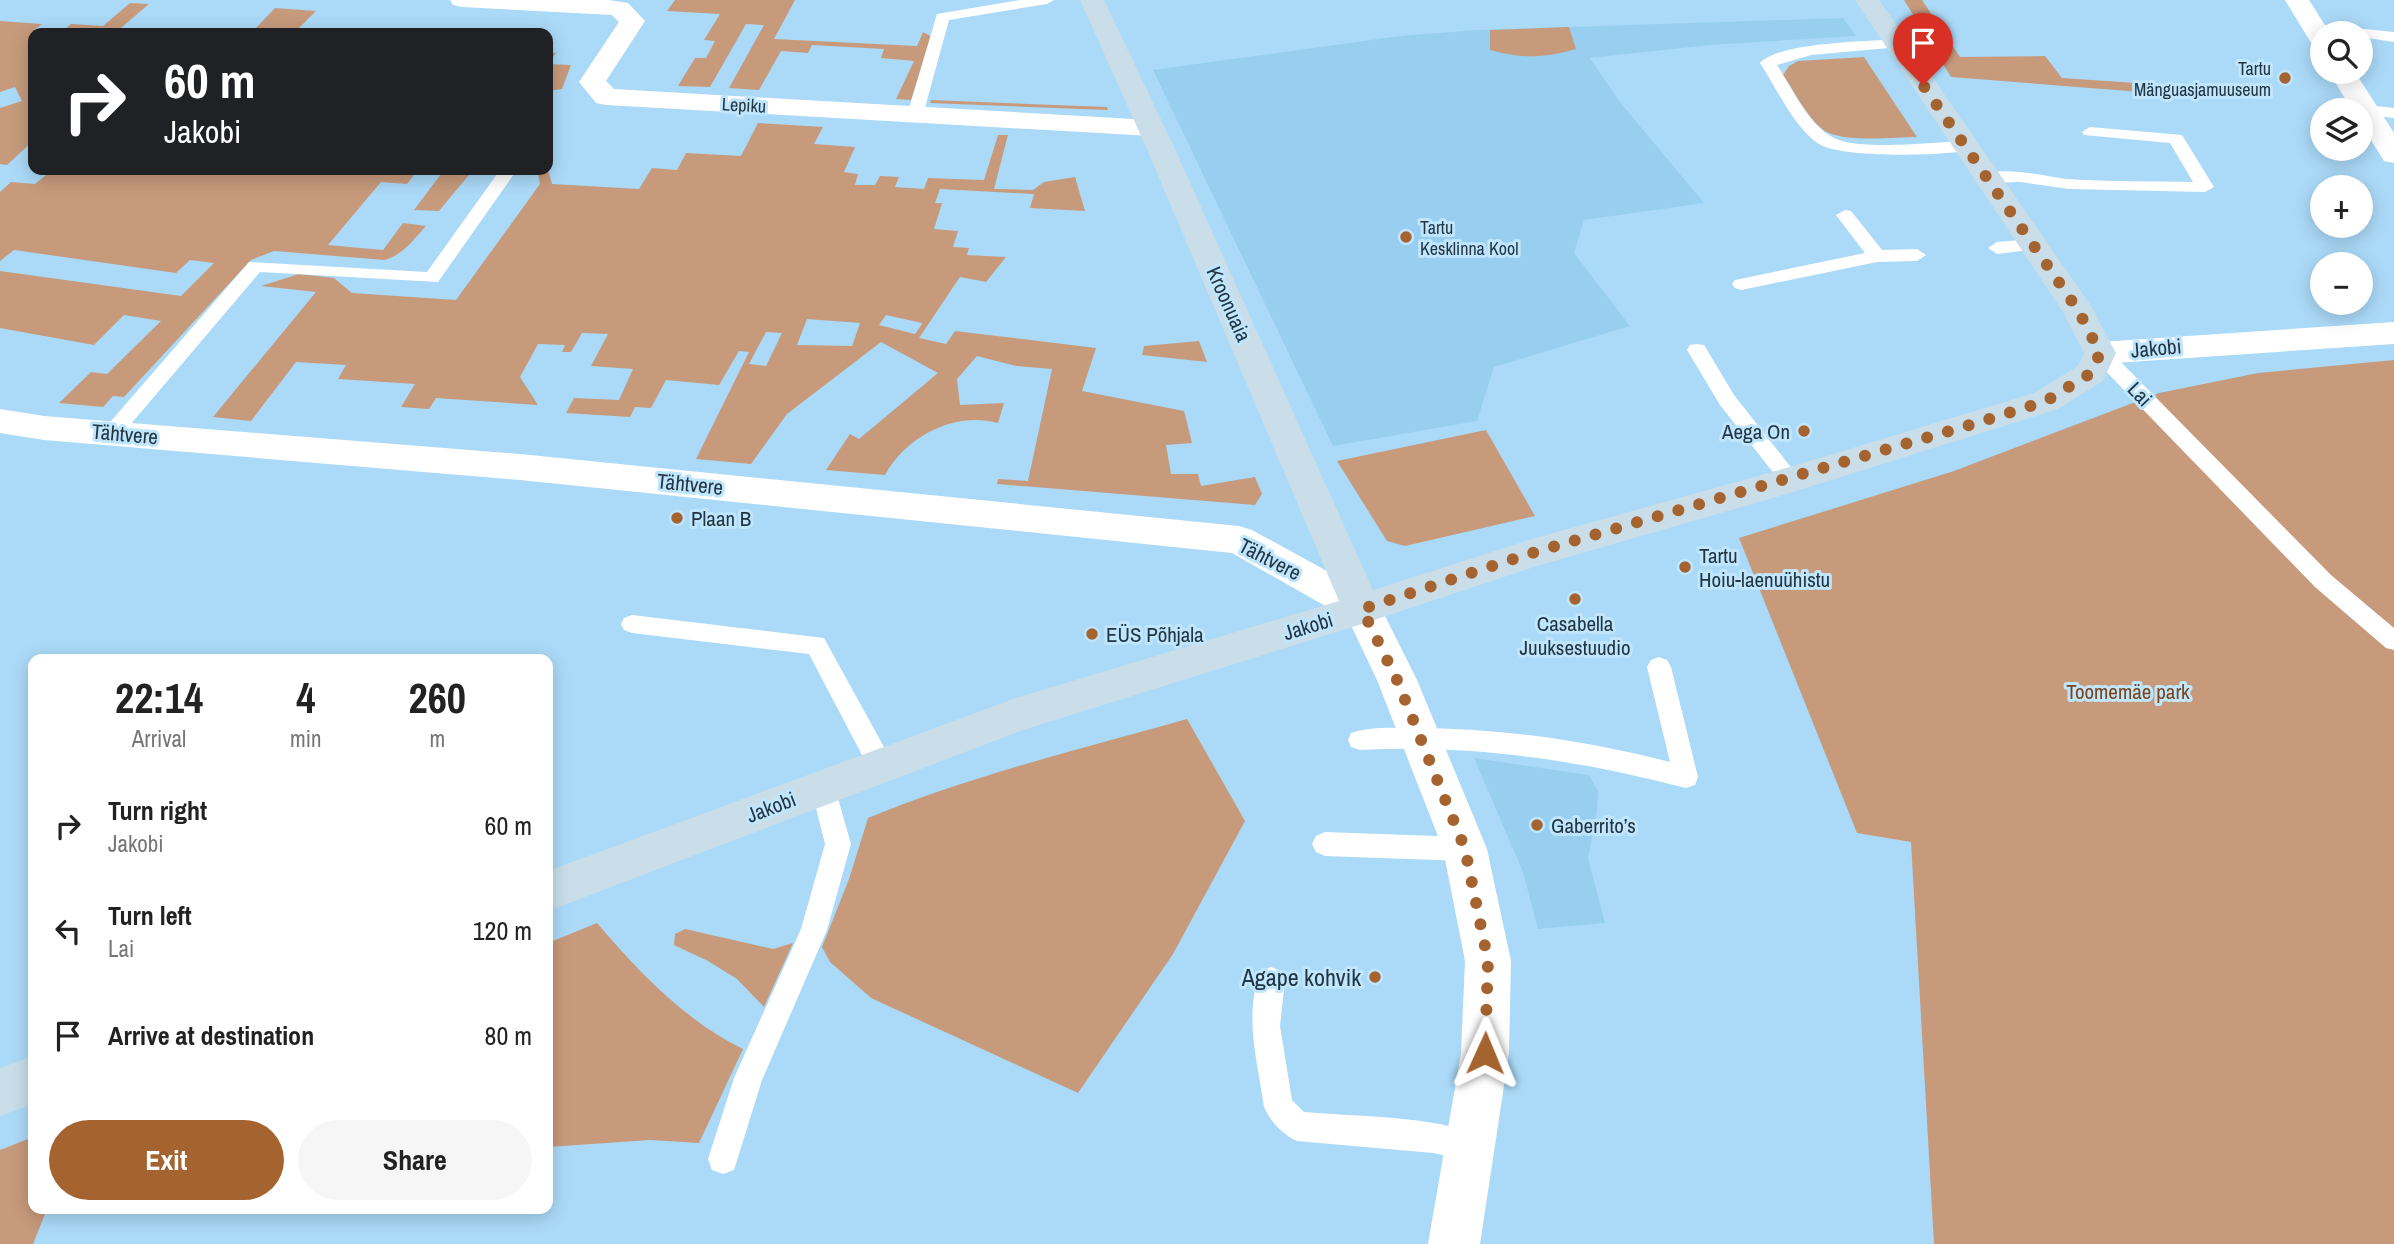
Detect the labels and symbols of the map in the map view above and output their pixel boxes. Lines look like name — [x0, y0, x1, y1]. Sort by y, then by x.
pin — [1893, 13, 1953, 85]
place label: Tartu Mänguasjamuuseum — [2134, 56, 2271, 102]
marker: Tartu Mänguasjamuuseum — [2277, 70, 2293, 86]
street label: Lepiku — [721, 91, 767, 119]
place label: Tartu Kesklinna Kool — [1420, 215, 1518, 261]
marker: Tartu Kesklinna Kool — [1398, 229, 1414, 245]
street label: Kroonuaia — [1200, 262, 1259, 347]
street label: Jakobi — [2129, 331, 2183, 365]
street label: Lai — [2121, 375, 2159, 413]
street label: Tähtvere — [91, 417, 159, 451]
place label: Aega On — [1721, 417, 1790, 446]
marker: Aega On — [1796, 423, 1812, 439]
street label: Tähtvere — [655, 466, 725, 502]
place label: Plaan B — [691, 504, 751, 533]
marker: Plaan B — [669, 510, 685, 526]
street label: Tähtvere — [1234, 531, 1306, 587]
place label: Tartu Hoiu-laenuühistu — [1699, 541, 1830, 594]
marker: Tartu Hoiu-laenuühistu — [1677, 559, 1693, 575]
marker: Casabella Juuksestuudio — [1567, 591, 1583, 607]
street label: Jakobi — [1279, 605, 1337, 647]
place label: Casabella Juuksestuudio — [1519, 609, 1631, 662]
place label: EÜS Põhjala — [1106, 620, 1204, 649]
marker: EÜS Põhjala — [1084, 626, 1100, 642]
park label: Toomemäe park — [2066, 677, 2190, 706]
street label: Jakobi — [742, 784, 800, 830]
place label: Gaberrito’s — [1551, 811, 1636, 840]
marker: Gaberrito’s — [1529, 817, 1545, 833]
place label: Agape kohvik — [1241, 961, 1361, 993]
marker: Agape kohvik — [1367, 969, 1383, 985]
position arrow — [1448, 1016, 1522, 1090]

